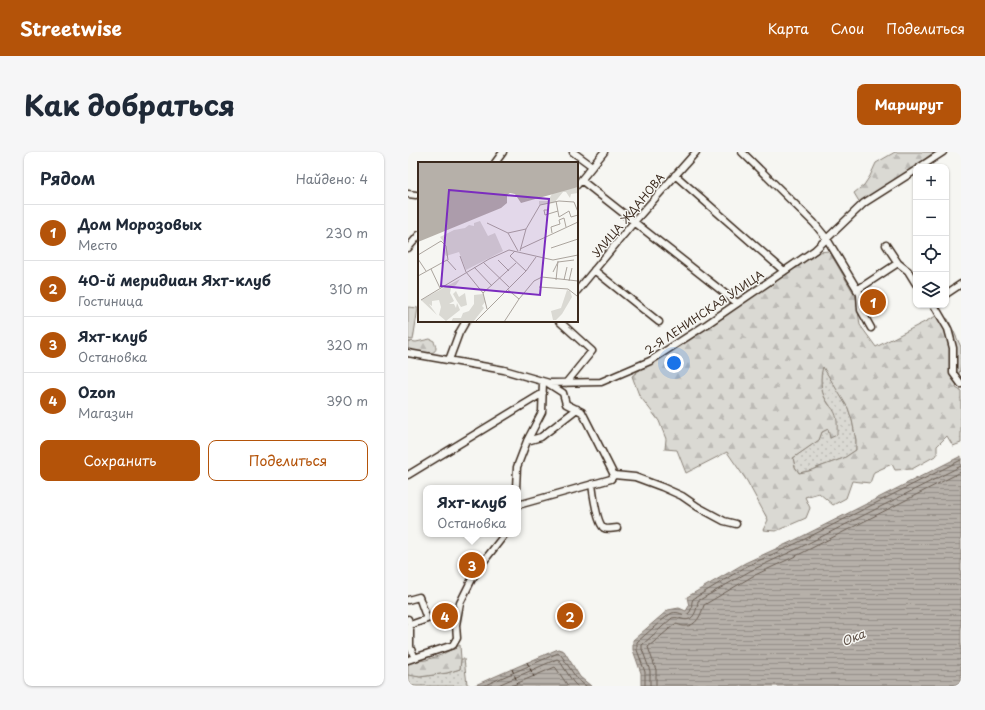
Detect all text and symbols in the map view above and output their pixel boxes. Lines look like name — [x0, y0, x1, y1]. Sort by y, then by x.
text: Streetwise — [20, 14, 122, 42]
text: Карта — [768, 18, 809, 39]
text: Слои — [831, 18, 864, 39]
text: Поделиться — [886, 18, 965, 39]
text: Как добраться — [24, 83, 235, 126]
button: Маршрут — [857, 84, 961, 125]
inset map — [418, 162, 578, 322]
map controls — [913, 164, 949, 308]
button: + — [913, 164, 949, 200]
text: Рядом — [40, 165, 95, 191]
text: Найдено: 4 — [296, 169, 368, 188]
street label: УЛИЦА ЖДАНОВА — [588, 169, 668, 261]
button: − — [913, 200, 949, 236]
text: Дом Морозовых — [78, 212, 202, 235]
text: 1 — [50, 223, 56, 242]
text: 230 m — [326, 223, 368, 242]
text: Место — [78, 235, 118, 254]
button: locate — [913, 236, 949, 272]
street label: 2-Я ЛЕНИНСКАЯ УЛИЦА — [641, 265, 767, 358]
text: 40-й меридиан Яхт-клуб — [78, 268, 271, 291]
button: layers — [913, 272, 949, 308]
text: 2 — [48, 279, 58, 298]
text: 310 m — [329, 279, 368, 298]
pin: 1 — [860, 287, 886, 317]
text: Гостиница — [78, 291, 143, 310]
text: Яхт-клуб — [78, 324, 147, 347]
text: 3 — [49, 335, 57, 354]
text: 320 m — [326, 335, 368, 354]
text: Остановка — [78, 347, 147, 366]
your location — [664, 353, 684, 373]
text: Ozon — [78, 380, 116, 403]
text: 4 — [49, 391, 57, 410]
text: 390 m — [326, 391, 368, 410]
text: Магазин — [78, 403, 134, 422]
button: Сохранить — [40, 440, 200, 481]
button: Поделиться — [208, 440, 368, 481]
popup — [423, 485, 521, 537]
text: Яхт-клуб — [437, 490, 507, 513]
text: Остановка — [437, 513, 506, 532]
pin: 3 — [459, 550, 485, 580]
pin: 4 — [432, 601, 458, 631]
pin: 2 — [557, 601, 583, 631]
water label: Ока — [839, 624, 868, 650]

